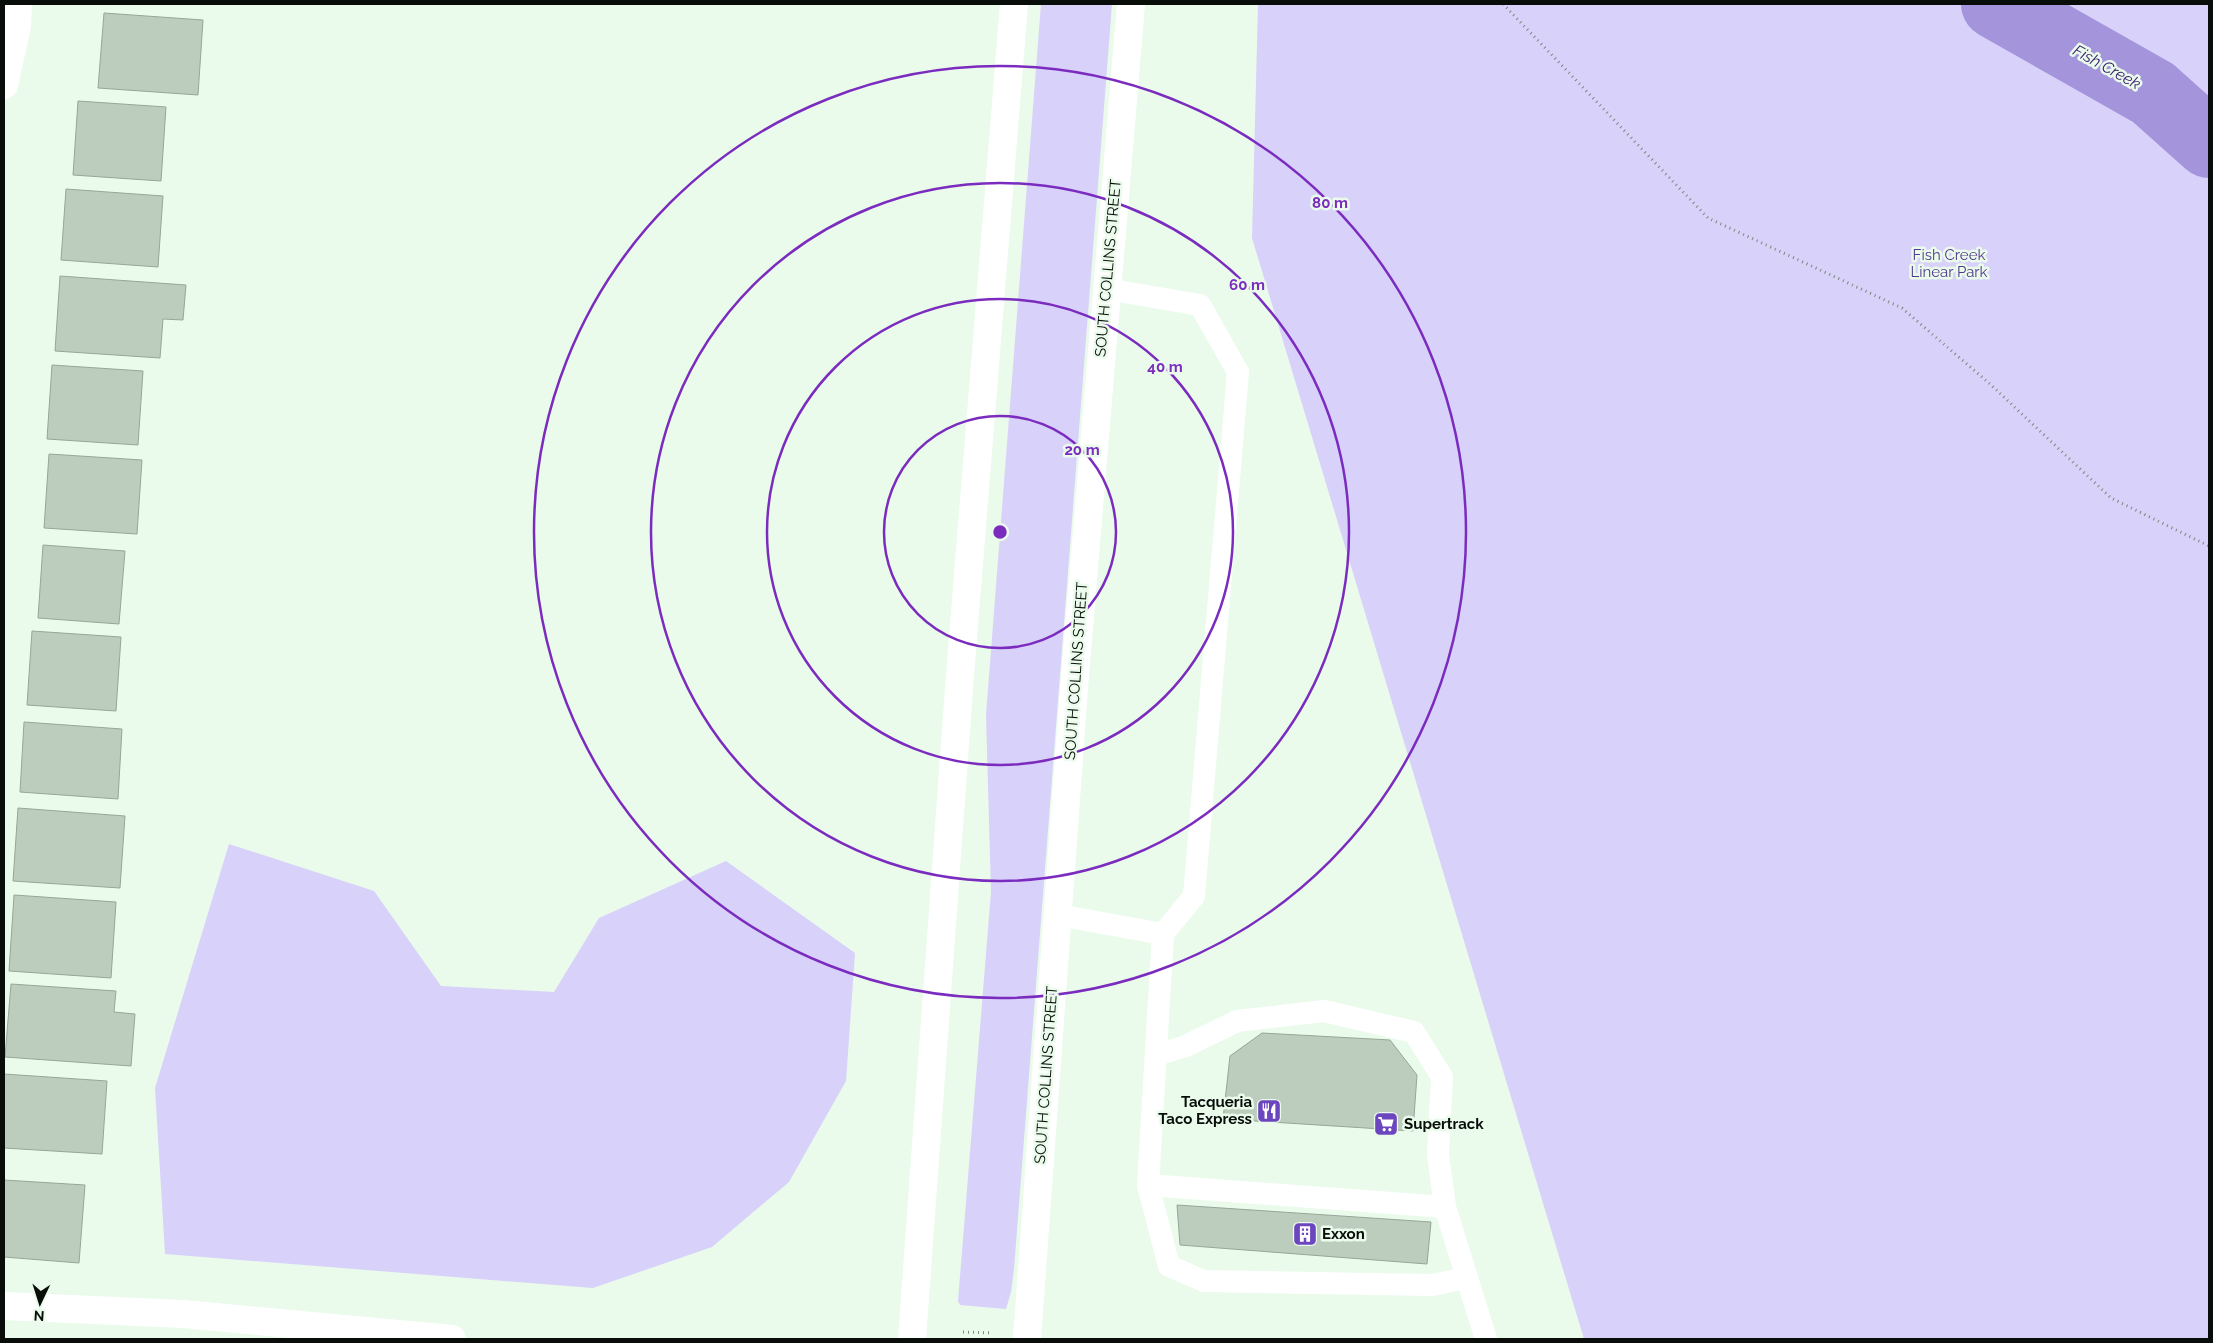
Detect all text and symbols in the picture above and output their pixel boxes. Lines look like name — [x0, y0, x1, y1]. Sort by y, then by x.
water label: Fish Creek — [2070, 41, 2144, 94]
street label: SOUTH COLLINS STREET — [1091, 178, 1125, 358]
text: 80 m — [1312, 194, 1348, 212]
park label: Fish Creek Linear Park — [1910, 246, 1988, 281]
text: 60 m — [1229, 276, 1265, 294]
text: 40 m — [1147, 358, 1183, 376]
text: 20 m — [1064, 441, 1100, 459]
centre of rings — [991, 523, 1009, 541]
street label: SOUTH COLLINS STREET — [1061, 581, 1091, 761]
street label: SOUTH COLLINS STREET — [1031, 985, 1061, 1165]
place label: Tacqueria Taco Express — [1158, 1093, 1252, 1128]
restaurant icon: Tacqueria Taco Express — [1256, 1098, 1282, 1124]
supermarket icon: Supertrack — [1373, 1111, 1399, 1137]
place label: Supertrack — [1404, 1115, 1484, 1133]
building icon: Exxon — [1292, 1221, 1318, 1247]
place label: Exxon — [1322, 1225, 1365, 1243]
north arrow — [15, 1278, 65, 1328]
text: N — [33, 1308, 45, 1324]

